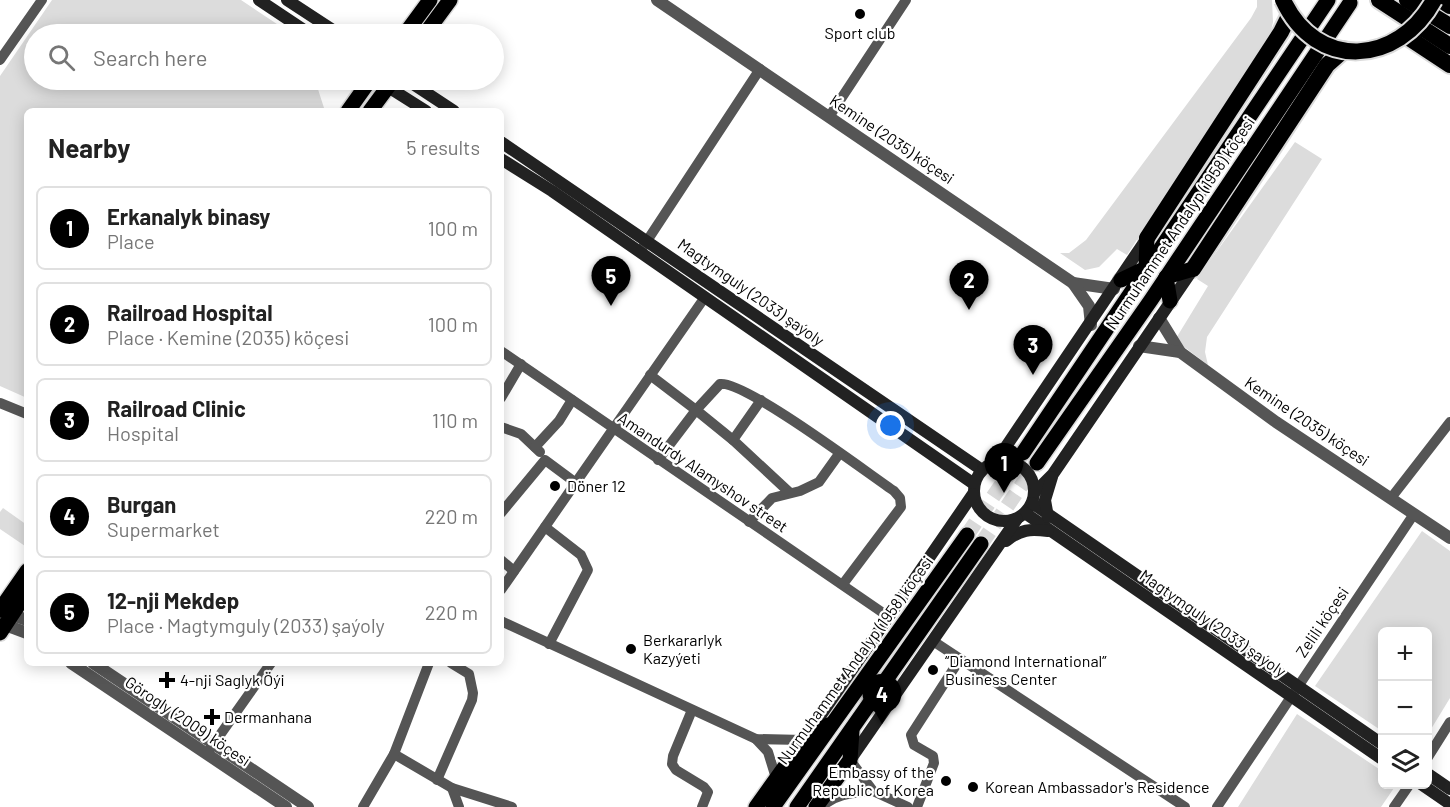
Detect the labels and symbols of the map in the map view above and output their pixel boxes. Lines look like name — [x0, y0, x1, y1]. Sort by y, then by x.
marker: Sport club — [853, 7, 867, 21]
place label: Sport club — [824, 23, 896, 42]
street label: Kemine (2035) köçesi — [826, 90, 958, 187]
street label: Nurmuhammet Andalyp (1958) köçesi — [1101, 113, 1258, 333]
street label: Magtymguly (2033) şaýoly — [674, 234, 829, 350]
pin: 5 — [592, 256, 630, 306]
pin: 2 — [950, 260, 988, 310]
pin: 3 — [1014, 326, 1052, 375]
street label: Kemine (2035) köçesi — [1241, 372, 1373, 469]
street label: Amandurdy Alamyshov street — [615, 408, 792, 536]
your location — [876, 411, 905, 440]
pin: 1 — [984, 444, 1024, 493]
place label: Döner 12 — [567, 476, 626, 495]
marker: Döner 12 — [548, 479, 562, 493]
street label: Nurmuhammet Andalyp (1958) köçesi — [773, 552, 937, 767]
street label: Magtymguly (2033) şaýoly — [1136, 565, 1291, 681]
street label: Zelili köçesi — [1291, 583, 1352, 661]
place label: Berkararlyk Kazyýeti — [643, 630, 722, 667]
marker: Berkararlyk Kazyýeti — [624, 642, 638, 656]
place label: “Diamond International” Business Center — [945, 651, 1107, 688]
marker: “Diamond International” Business Center — [926, 663, 940, 677]
place label: 4-nji Saglyk Öýi — [180, 670, 285, 689]
marker: 4-nji Saglyk Öýi — [158, 671, 176, 689]
street label: Görogly (2009) köçesi — [122, 672, 254, 770]
pin: 4 — [862, 674, 902, 724]
place label: Dermanhana — [224, 707, 312, 726]
marker: Dermanhana — [205, 710, 219, 724]
place label: Embassy of the Republic of Korea — [812, 762, 934, 799]
marker: Embassy of the Republic of Korea — [939, 774, 953, 788]
place label: Korean Ambassador's Residence — [985, 777, 1209, 796]
marker: Korean Ambassador's Residence — [966, 780, 980, 794]

